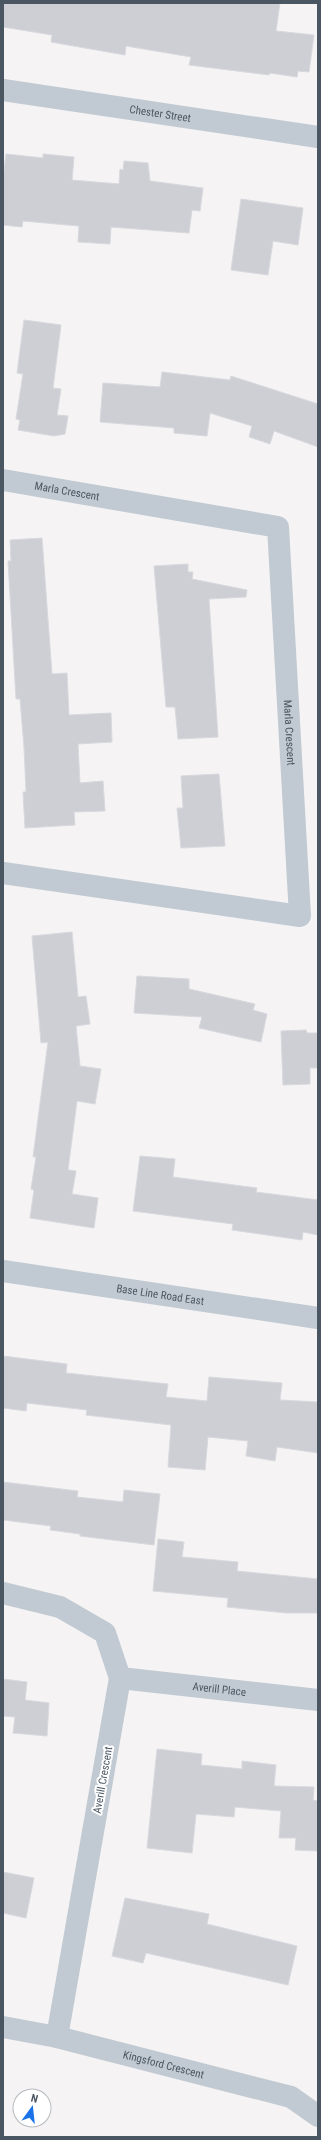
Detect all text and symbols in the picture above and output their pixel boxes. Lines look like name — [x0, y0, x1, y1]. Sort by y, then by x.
street label: Chester Street — [129, 102, 192, 124]
street label: Marla Crescent — [34, 479, 101, 503]
street label: Marla Crescent — [281, 699, 298, 766]
street label: Base Line Road East — [116, 1282, 205, 1307]
street label: Averill Place — [192, 1680, 247, 1698]
street label: Averill Crescent — [91, 1745, 115, 1815]
street label: Kingsford Crescent — [122, 2048, 206, 2081]
north arrow — [12, 2088, 52, 2128]
text: N — [30, 2092, 40, 2106]

